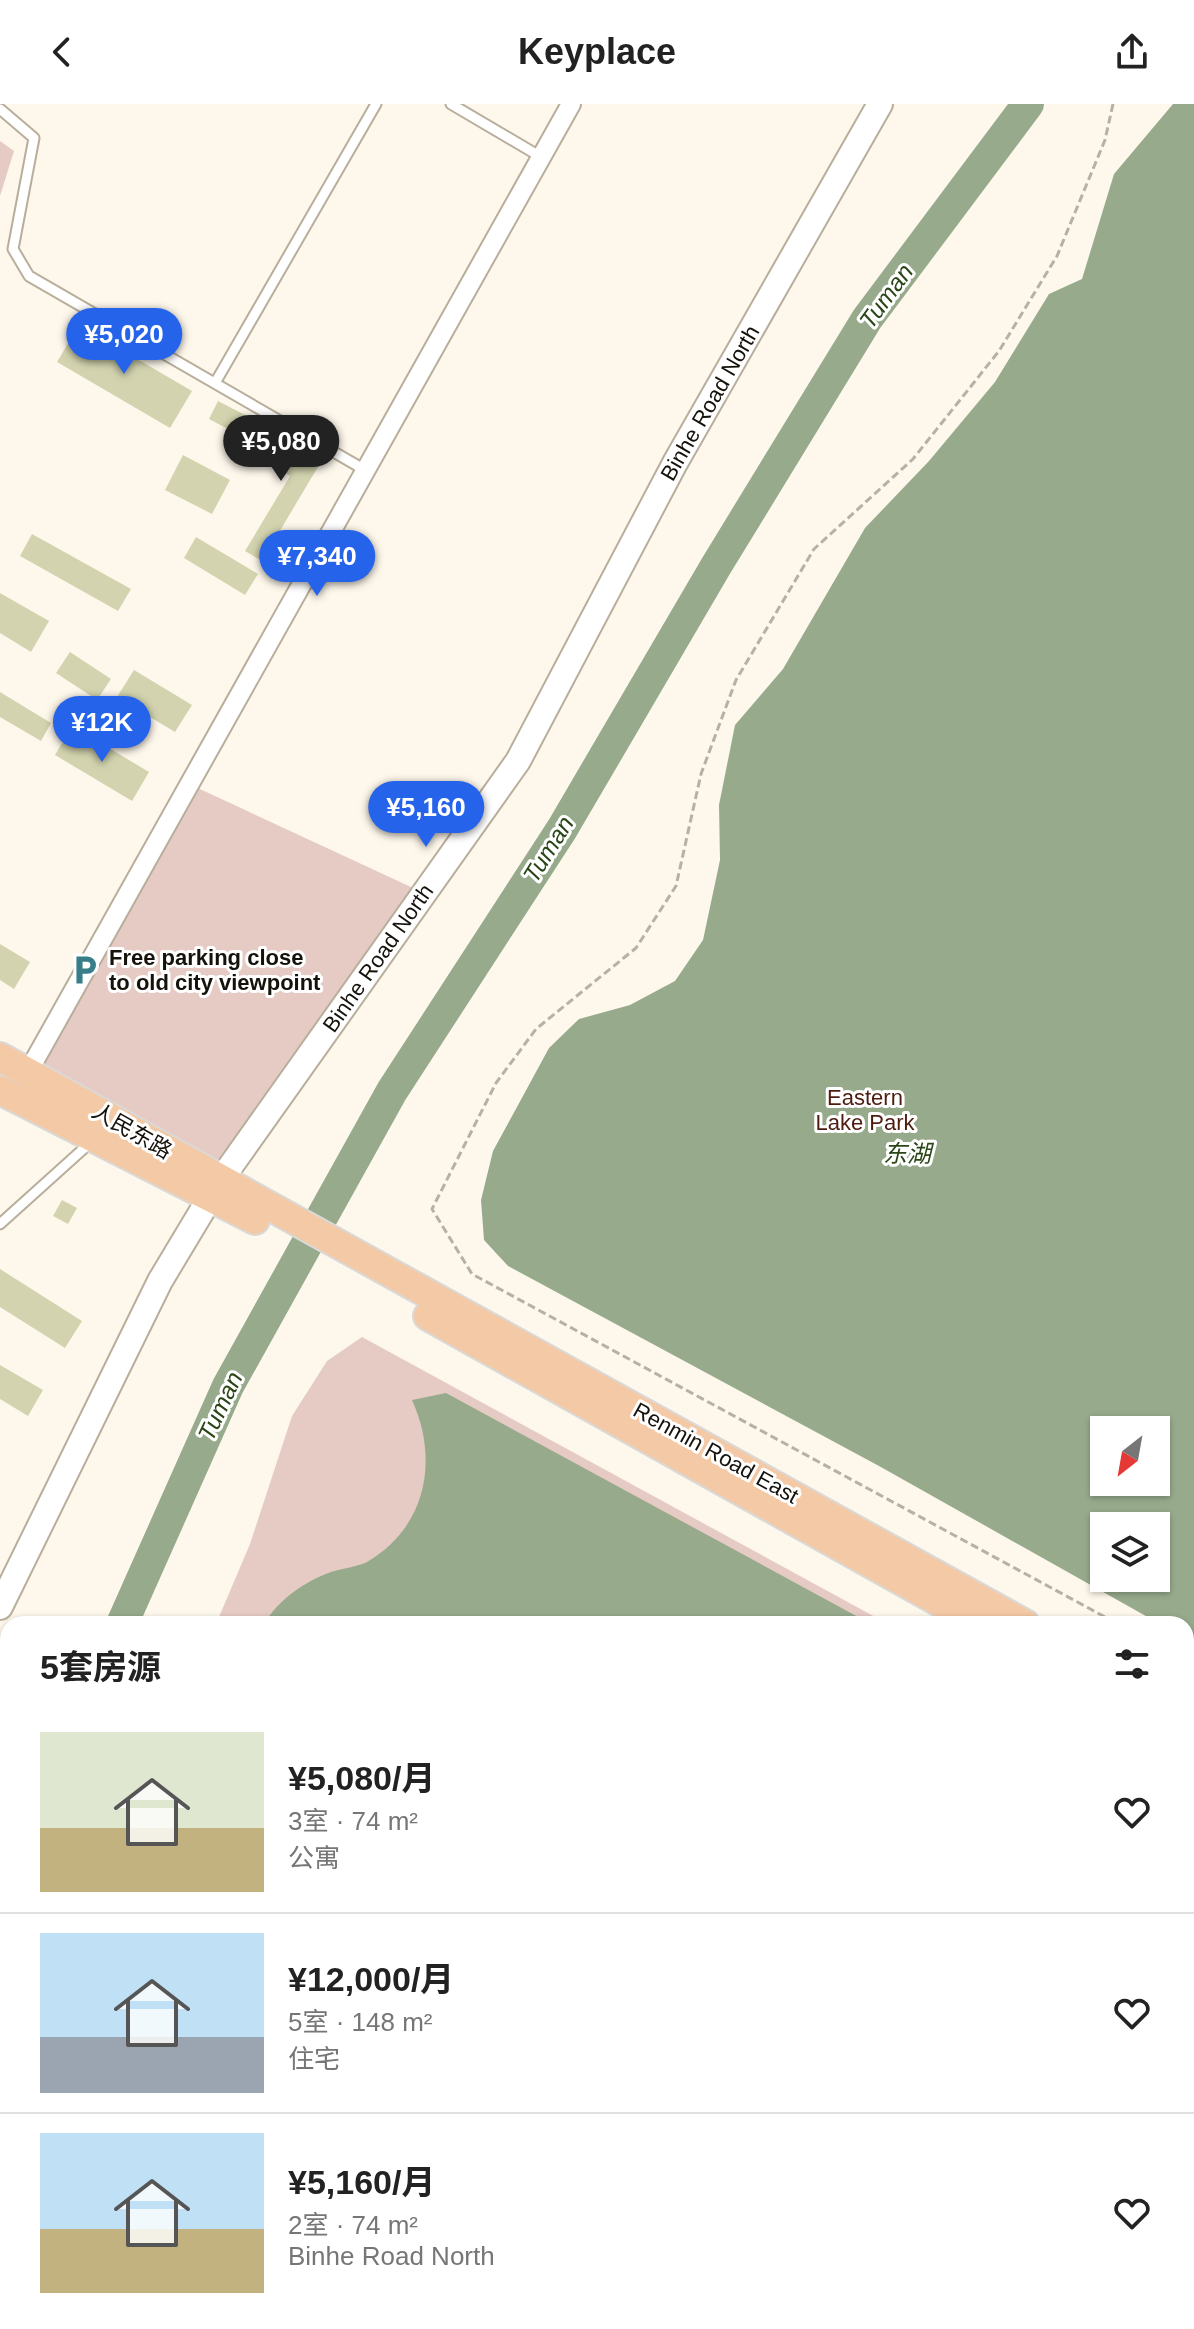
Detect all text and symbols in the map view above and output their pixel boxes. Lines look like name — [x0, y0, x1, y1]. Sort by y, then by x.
icon: back — [40, 30, 84, 74]
icon: share — [1110, 30, 1154, 74]
text: Keyplace — [518, 31, 676, 72]
water label: Tuman — [854, 259, 918, 333]
pin: ¥5,020 — [59, 308, 189, 376]
text: ¥5,020 — [84, 319, 164, 349]
street label: Binhe Road North — [655, 321, 765, 485]
pin: ¥5,080 — [216, 415, 346, 483]
text: ¥5,080 — [241, 426, 321, 456]
pin: ¥7,340 — [252, 530, 382, 598]
text: ¥7,340 — [277, 541, 357, 571]
pin: ¥12K — [55, 696, 149, 764]
text: ¥12K — [71, 707, 133, 737]
pin: ¥5,160 — [361, 781, 491, 849]
text: ¥5,160 — [386, 792, 466, 822]
water label: Tuman — [517, 811, 579, 887]
street label: Binhe Road North — [318, 879, 438, 1037]
place label: Free parking close to old city viewpoint — [109, 945, 321, 995]
parking icon: Free parking close to old city viewpoint — [68, 953, 102, 987]
park label: Eastern Lake Park — [815, 1085, 916, 1135]
street label: 人民东路 — [88, 1098, 176, 1164]
water label: 东湖 — [883, 1140, 935, 1167]
water label: Tuman — [192, 1367, 248, 1445]
street label: Renmin Road East — [629, 1397, 803, 1509]
north arrow — [1090, 1416, 1170, 1496]
map controls — [1090, 1416, 1170, 1592]
button: layers — [1090, 1512, 1170, 1592]
icon: filters — [1110, 1642, 1154, 1686]
text: 5套房源 — [40, 1648, 161, 1686]
text: ¥5,080/月 — [288, 1759, 435, 1797]
icon: home — [104, 1764, 200, 1860]
icon: heart — [1110, 1790, 1154, 1834]
text: 3室 · 74 m² — [288, 1806, 418, 1836]
text: 公寓 — [288, 1843, 340, 1873]
text: ¥12,000/月 — [288, 1960, 454, 1998]
icon: home — [104, 1965, 200, 2061]
icon: heart — [1110, 1991, 1154, 2035]
text: 5室 · 148 m² — [288, 2007, 433, 2037]
text: 住宅 — [288, 2044, 340, 2074]
text: ¥5,160/月 — [288, 2163, 435, 2201]
icon: home — [104, 2165, 200, 2261]
icon: heart — [1110, 2191, 1154, 2235]
text: 2室 · 74 m² — [288, 2210, 418, 2240]
text: Binhe Road North — [288, 2241, 495, 2271]

